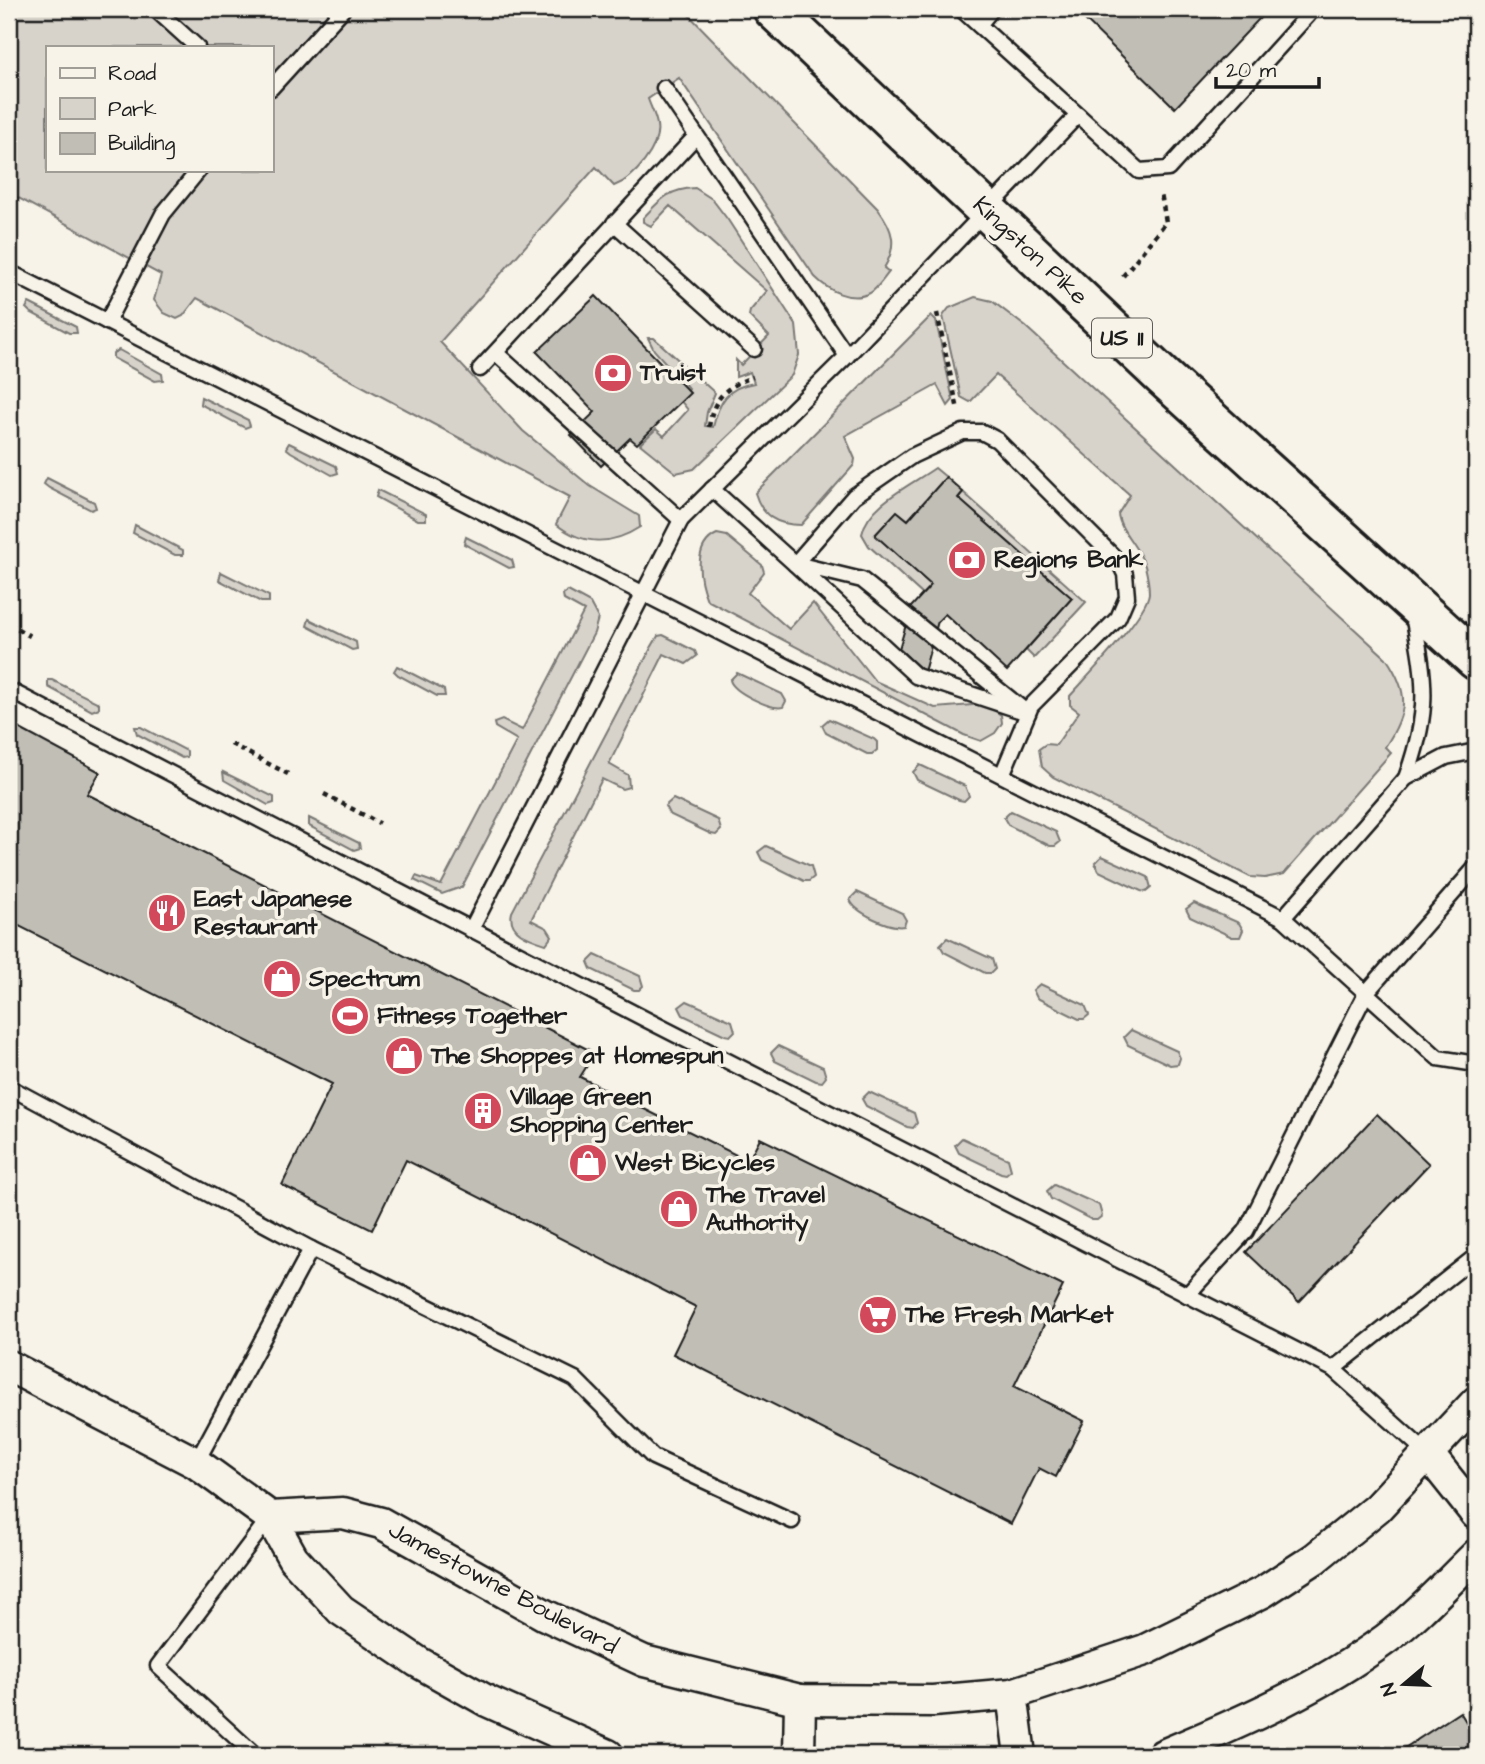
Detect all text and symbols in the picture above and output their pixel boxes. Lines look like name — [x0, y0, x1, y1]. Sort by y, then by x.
legend — [46, 46, 273, 172]
scale bar — [1216, 46, 1319, 90]
text: 20 m — [1226, 56, 1277, 85]
text: Road — [108, 59, 156, 88]
text: Park — [108, 95, 157, 124]
text: Building — [108, 129, 176, 160]
street label: Kingston Pike — [964, 189, 1095, 314]
road number: US 11 — [1092, 318, 1152, 358]
bank icon: Truist — [592, 352, 634, 394]
place label: Truist — [639, 356, 706, 390]
bank icon: Regions Bank — [946, 539, 988, 581]
place label: Regions Bank — [994, 543, 1144, 578]
place label: East Japanese Restaurant — [194, 882, 352, 944]
restaurant icon: East Japanese Restaurant — [146, 892, 188, 934]
shop icon: Spectrum — [261, 958, 303, 1000]
place label: Spectrum — [308, 962, 420, 996]
sports icon: Fitness Together — [329, 995, 371, 1037]
place label: Fitness Together — [377, 999, 568, 1034]
shop icon: The Shoppes at Homespun — [383, 1035, 425, 1077]
place label: The Shoppes at Homespun — [430, 1039, 723, 1073]
place label: Village Green Shopping Center — [509, 1080, 694, 1143]
building icon: Village Green Shopping Center — [462, 1090, 504, 1132]
shop icon: West Bicycles — [567, 1142, 609, 1184]
place label: West Bicycles — [614, 1146, 775, 1182]
place label: The Travel Authority — [705, 1178, 825, 1242]
shop icon: The Travel Authority — [658, 1188, 700, 1230]
supermarket icon: The Fresh Market — [857, 1294, 899, 1336]
place label: The Fresh Market — [904, 1298, 1114, 1332]
street label: Jamestowne Boulevard — [382, 1513, 624, 1663]
north arrow — [1370, 1648, 1440, 1718]
text: N — [1375, 1679, 1404, 1699]

